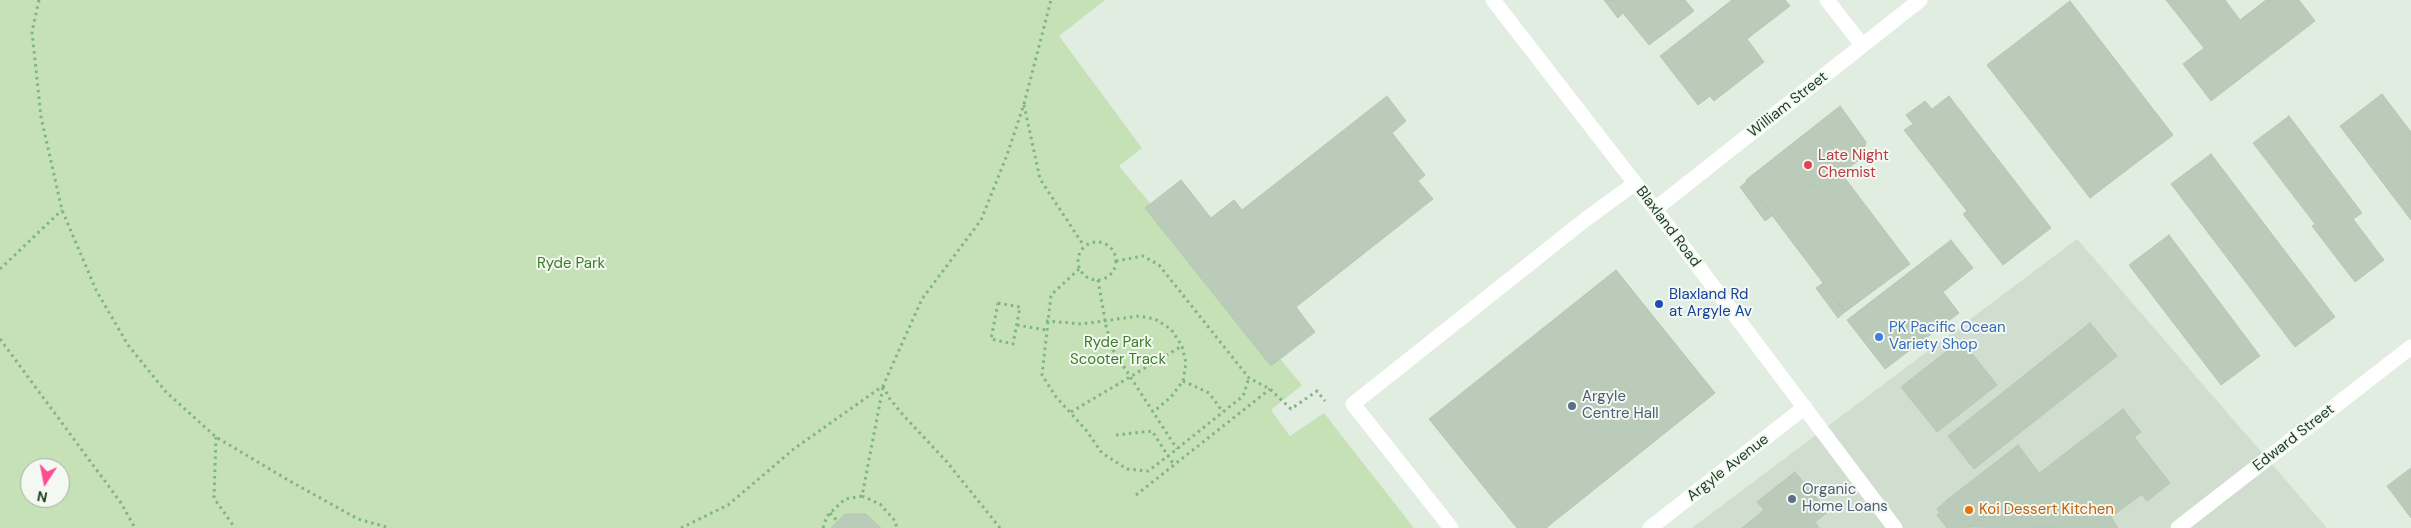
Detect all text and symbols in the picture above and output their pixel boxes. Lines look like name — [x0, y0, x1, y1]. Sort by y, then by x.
street label: William Street — [1744, 68, 1832, 142]
place label: Late Night Chemist — [1818, 147, 1889, 182]
marker: Late Night Chemist — [1802, 159, 1814, 171]
street label: Blaxland Road — [1632, 183, 1704, 271]
park label: Ryde Park — [537, 255, 605, 273]
place label: Blaxland Rd at Argyle Av — [1669, 286, 1752, 321]
marker: Blaxland Rd at Argyle Av — [1653, 298, 1665, 310]
place label: PK Pacific Ocean Variety Shop — [1889, 319, 2006, 354]
marker: PK Pacific Ocean Variety Shop — [1873, 331, 1885, 343]
park label: Ryde Park Scooter Track — [1070, 334, 1166, 369]
place label: Argyle Centre Hall — [1582, 388, 1659, 423]
marker: Argyle Centre Hall — [1566, 400, 1578, 412]
street label: Edward Street — [2250, 401, 2338, 475]
street label: Argyle Avenue — [1684, 430, 1772, 506]
north arrow — [20, 458, 70, 508]
place label: Organic Home Loans — [1802, 481, 1888, 516]
text: N — [36, 487, 49, 507]
marker: Organic Home Loans — [1786, 493, 1798, 505]
place label: Koi Dessert Kitchen — [1979, 501, 2114, 519]
marker: Koi Dessert Kitchen — [1963, 504, 1975, 516]

